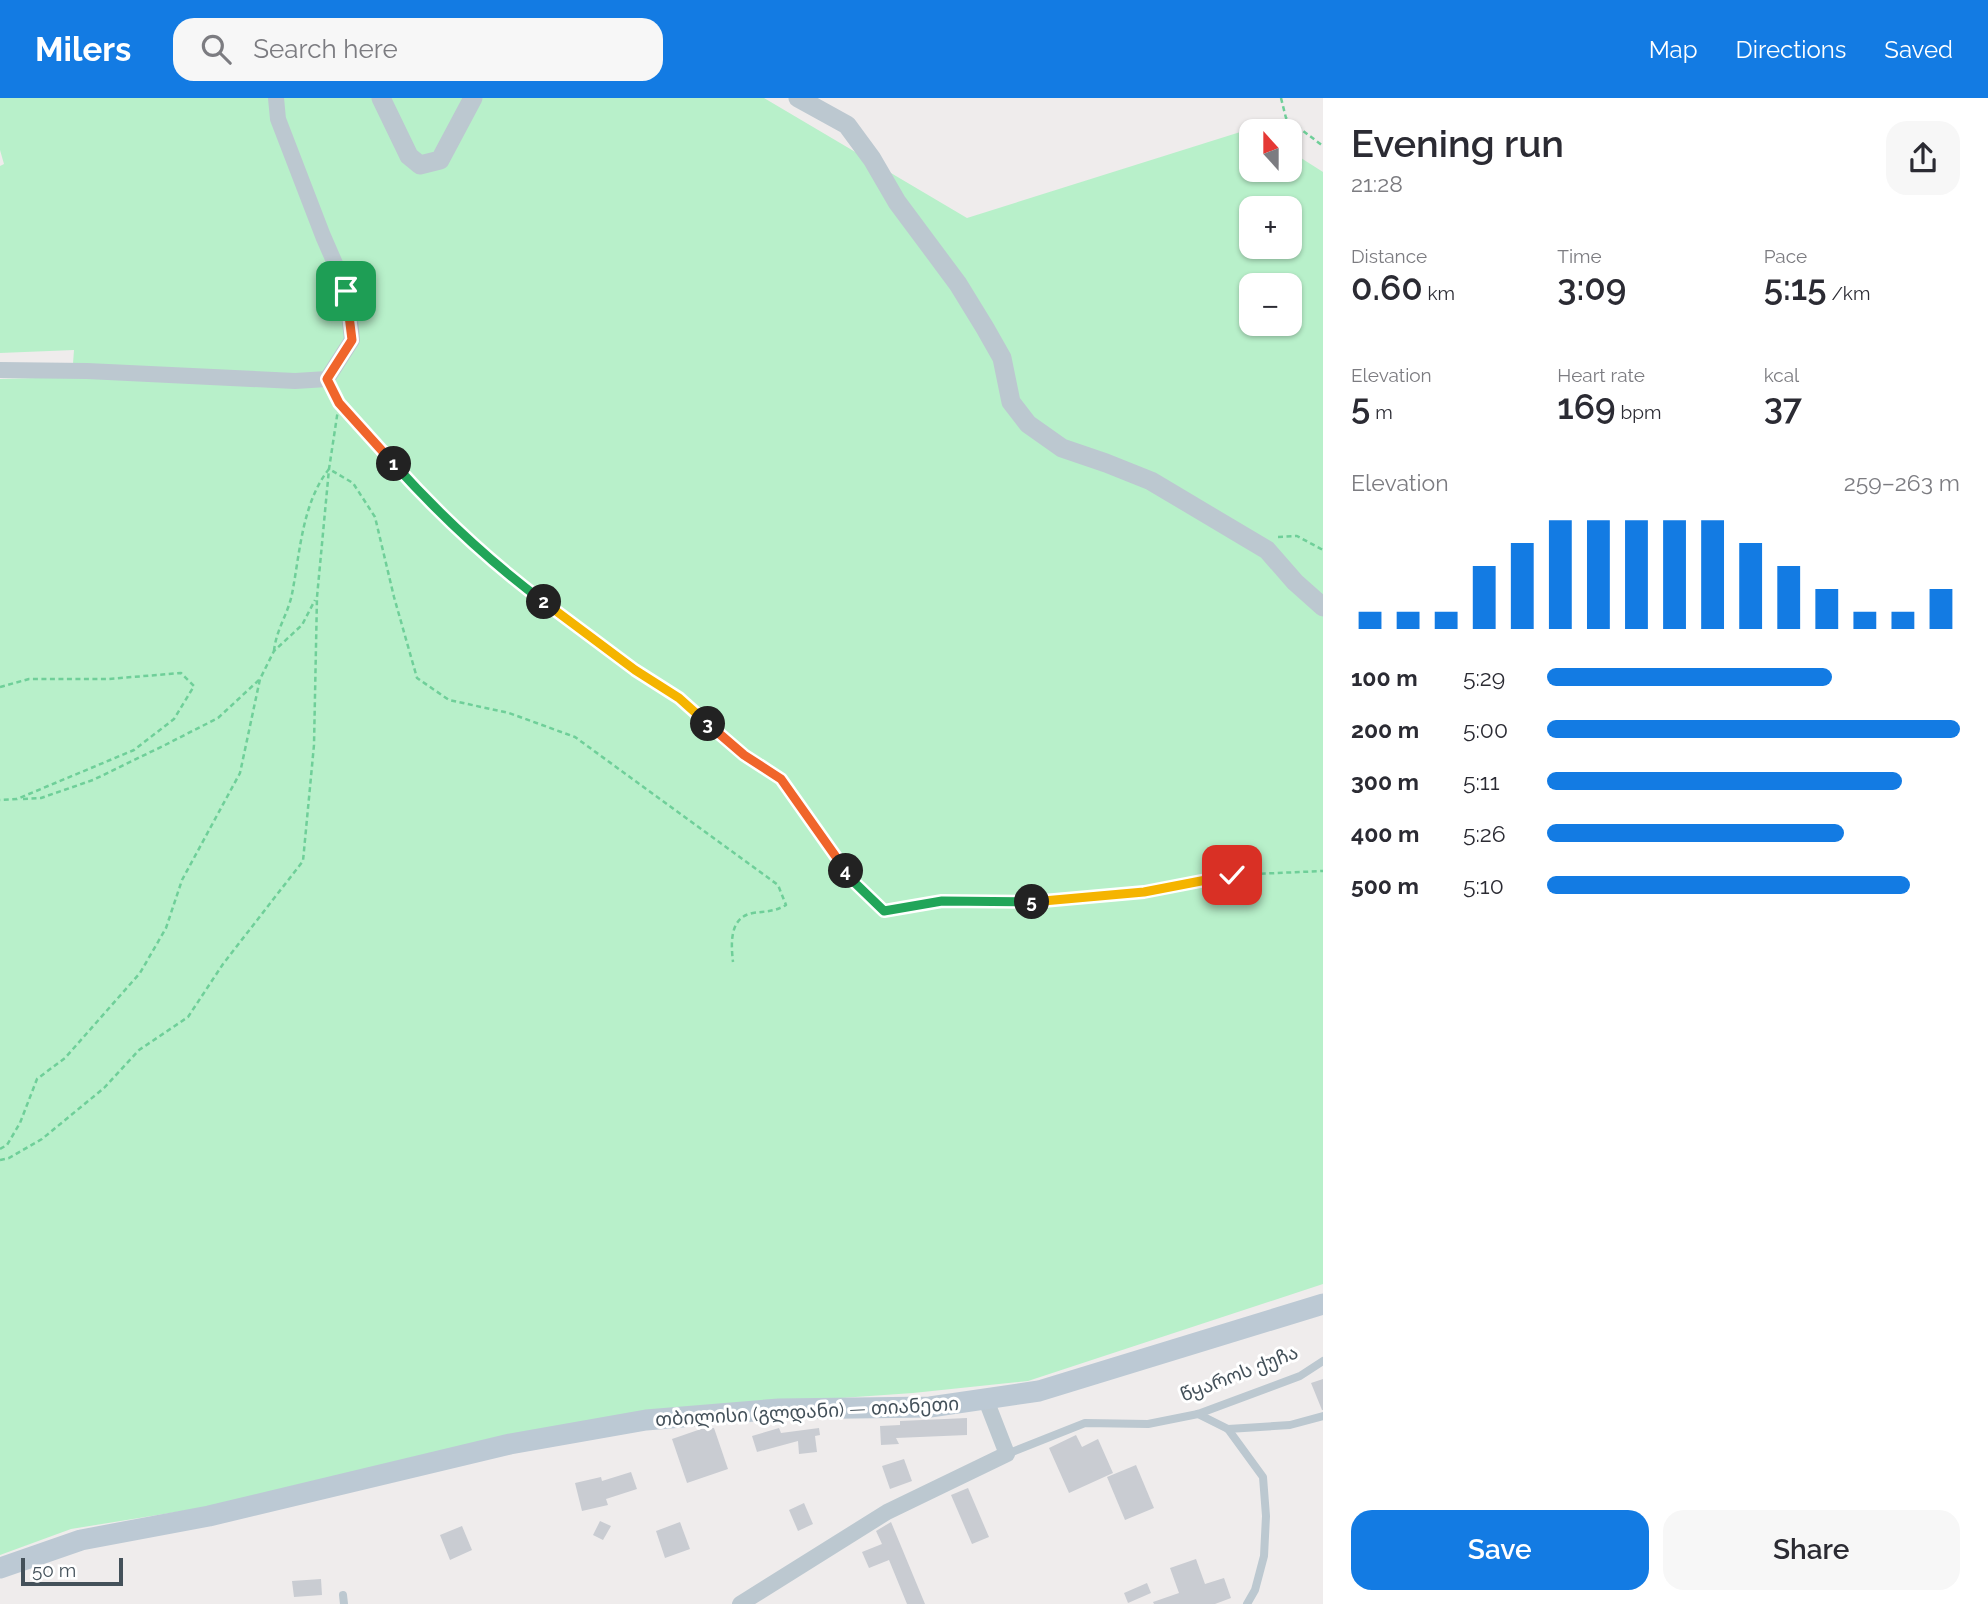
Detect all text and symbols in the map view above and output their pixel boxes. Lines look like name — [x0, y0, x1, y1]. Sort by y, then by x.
search box — [173, 18, 663, 81]
text: Milers — [35, 30, 131, 69]
icon: search — [197, 30, 235, 68]
text: Search here — [253, 34, 398, 64]
text: Map — [1649, 35, 1698, 64]
text: Directions — [1736, 35, 1846, 64]
text: Saved — [1884, 35, 1953, 64]
north arrow — [1239, 119, 1302, 182]
map controls — [1239, 119, 1302, 336]
text: Evening run — [1351, 121, 1564, 166]
button: share — [1886, 121, 1960, 195]
text: 21:28 — [1351, 170, 1403, 197]
button: + — [1239, 196, 1302, 259]
text: Distance — [1351, 245, 1427, 267]
text: Time — [1557, 245, 1602, 267]
text: Pace — [1764, 245, 1807, 267]
pin — [316, 261, 376, 321]
text: 0.60 — [1351, 267, 1423, 308]
text: 3:09 — [1557, 267, 1626, 308]
text: 5:15 — [1764, 267, 1827, 308]
icon: arrive — [327, 272, 365, 310]
button: − — [1239, 273, 1302, 336]
text: km — [1423, 282, 1455, 304]
text: /km — [1827, 282, 1870, 304]
text: Elevation — [1351, 364, 1432, 386]
text: Heart rate — [1557, 364, 1645, 386]
text: kcal — [1764, 364, 1799, 386]
text: 5 — [1351, 386, 1370, 427]
text: 169 — [1557, 386, 1616, 427]
text: 37 — [1764, 386, 1802, 427]
text: m — [1370, 401, 1393, 423]
text: bpm — [1616, 401, 1661, 423]
pin: 1 — [376, 446, 412, 482]
text: 1 — [389, 452, 398, 474]
text: Elevation — [1351, 469, 1449, 496]
text: 259–263 m — [1844, 469, 1960, 496]
pin: 2 — [526, 584, 562, 620]
text: 2 — [538, 590, 549, 612]
text: 100 m — [1351, 664, 1418, 691]
text: 5:29 — [1463, 664, 1505, 691]
pin: 3 — [690, 706, 726, 742]
text: 3 — [702, 712, 713, 734]
text: 200 m — [1351, 716, 1419, 743]
text: 5:00 — [1463, 716, 1508, 743]
text: 300 m — [1351, 768, 1419, 795]
text: 5:11 — [1463, 768, 1500, 795]
text: 400 m — [1351, 820, 1419, 847]
text: 5:26 — [1463, 820, 1506, 847]
pin — [1202, 845, 1262, 905]
pin: 4 — [828, 854, 864, 888]
icon: check — [1213, 856, 1251, 894]
text: 4 — [840, 859, 851, 881]
text: 500 m — [1351, 872, 1419, 899]
text: 5:10 — [1463, 872, 1504, 899]
pin: 5 — [1014, 884, 1050, 920]
text: 5 — [1026, 890, 1037, 912]
street label: წყაროს ქუჩა — [1177, 1340, 1301, 1407]
street label: თბილისი (გლდანი) — თიანეთი — [655, 1392, 960, 1432]
button: Save — [1351, 1510, 1649, 1590]
button: Share — [1663, 1510, 1960, 1590]
scale bar — [21, 1555, 122, 1587]
text: 50 m — [32, 1559, 76, 1581]

